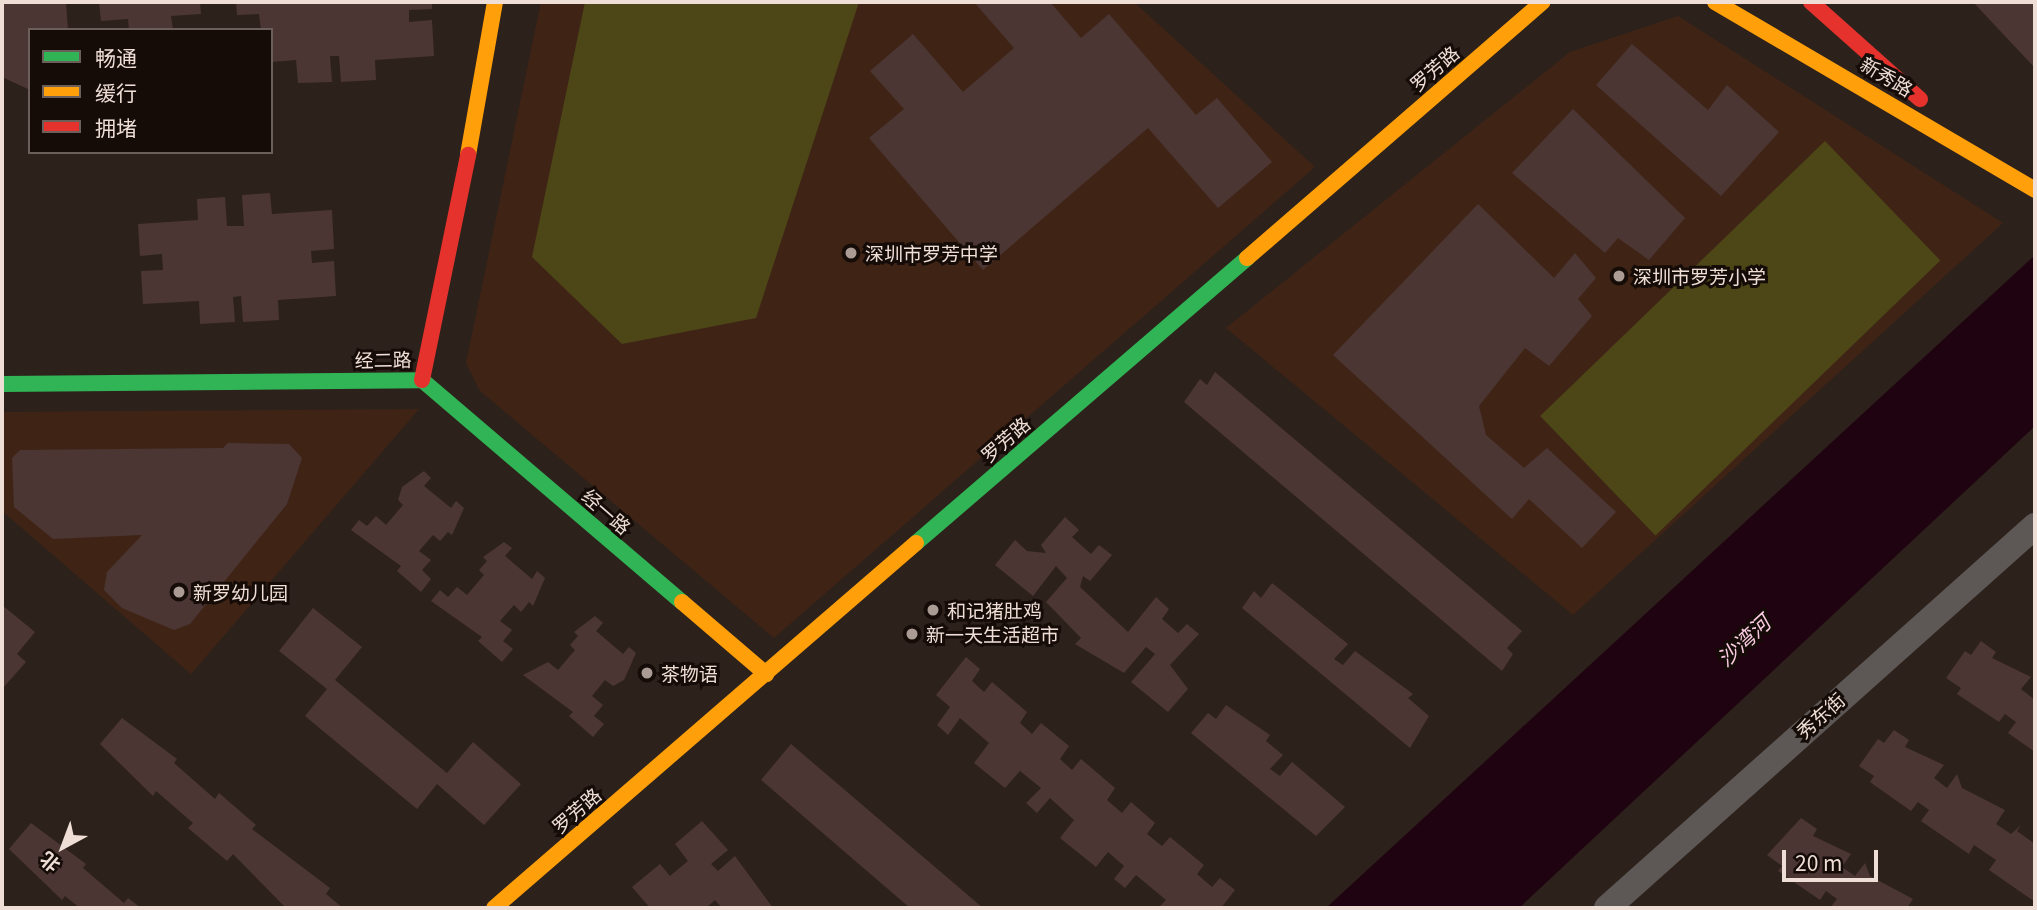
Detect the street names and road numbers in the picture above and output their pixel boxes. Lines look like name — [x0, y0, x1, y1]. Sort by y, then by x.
street label: 罗芳路 — [1405, 41, 1463, 95]
street label: 新秀路 — [1857, 52, 1917, 100]
street label: 经二路 — [354, 347, 412, 371]
street label: 罗芳路 — [976, 412, 1034, 466]
street label: 经一路 — [578, 484, 636, 538]
street label: 秀东街 — [1791, 687, 1849, 743]
street label: 罗芳路 — [547, 783, 605, 837]

